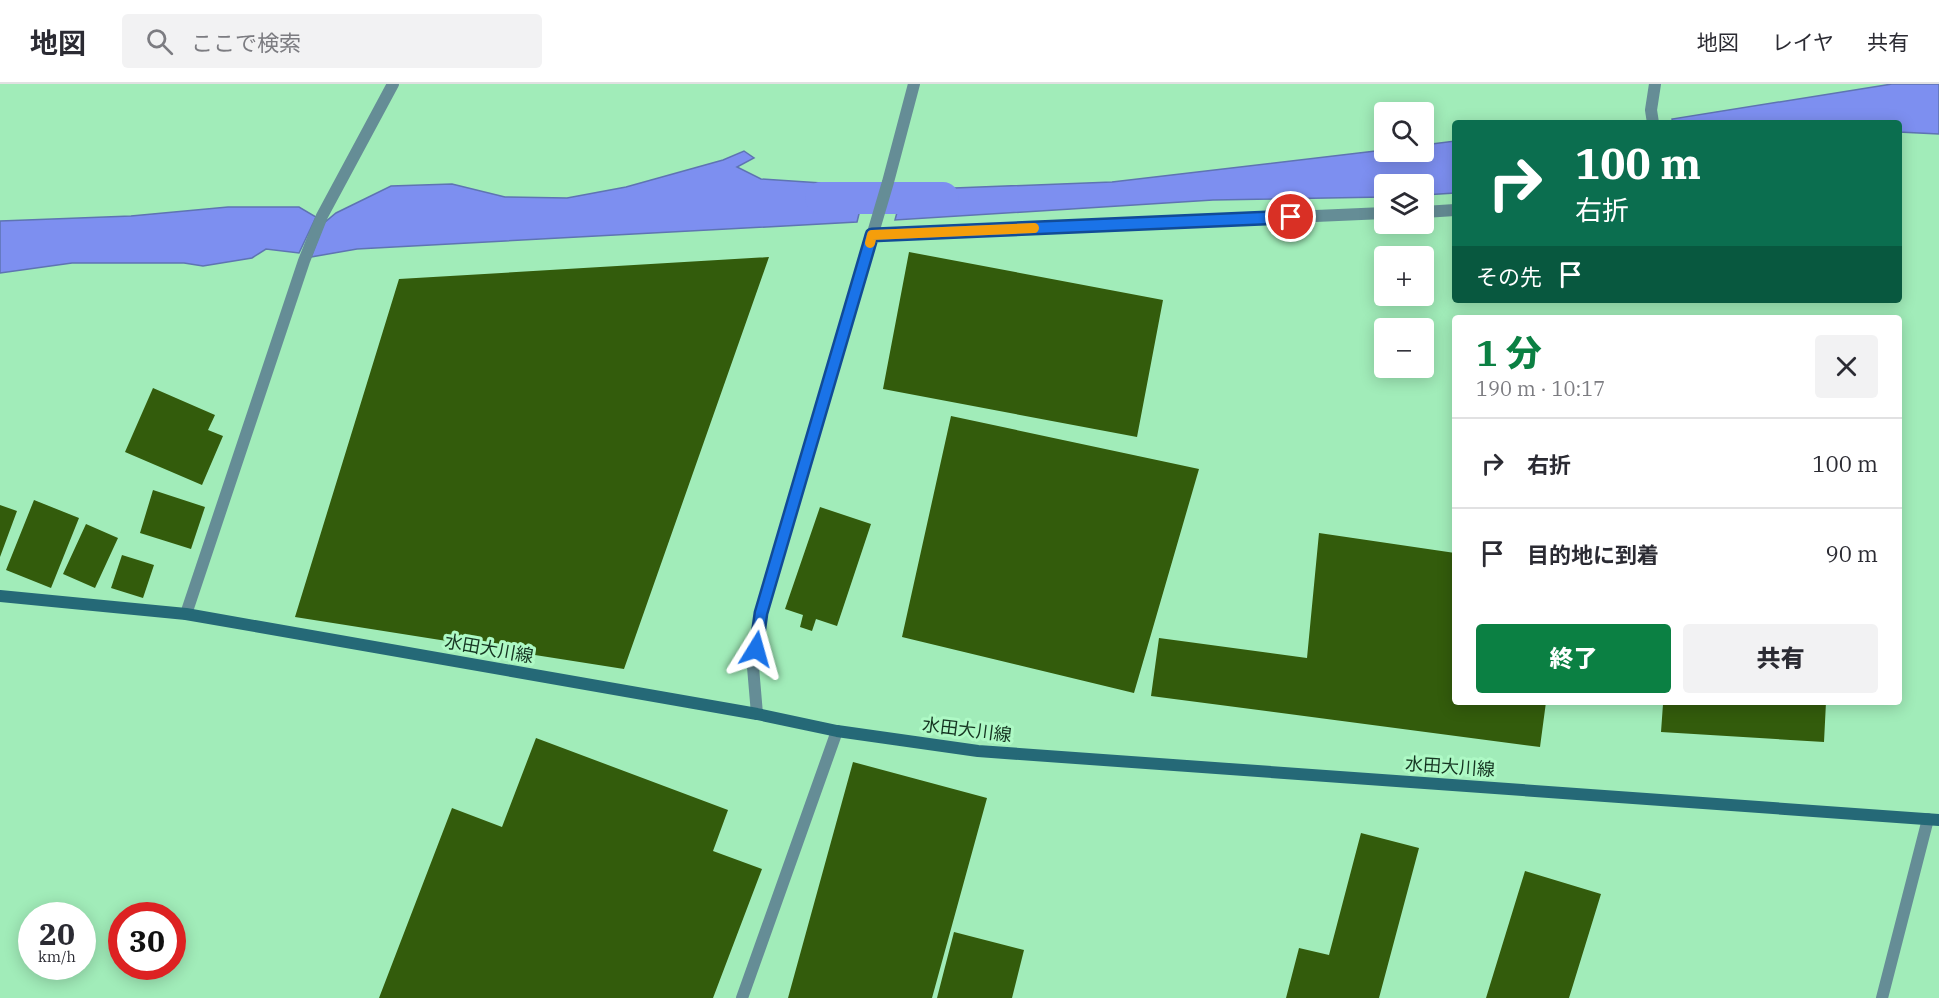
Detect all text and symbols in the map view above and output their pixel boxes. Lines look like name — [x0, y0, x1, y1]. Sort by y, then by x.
search box — [122, 14, 542, 68]
text: 地図 — [30, 24, 86, 61]
icon: search — [143, 25, 176, 58]
text: ここで検索 — [191, 28, 301, 57]
text: 地図 — [1697, 28, 1739, 56]
text: レイヤ — [1772, 28, 1834, 56]
text: 共有 — [1867, 28, 1909, 56]
map controls — [1374, 102, 1434, 378]
button: search — [1374, 102, 1434, 162]
text: 100 m — [1575, 136, 1701, 191]
icon: right — [1476, 144, 1554, 222]
button: layers — [1374, 174, 1434, 234]
pin — [1265, 191, 1316, 242]
text: 右折 — [1575, 192, 1629, 227]
icon: arrive — [1274, 200, 1307, 233]
button: + — [1374, 246, 1434, 306]
icon: arrive — [1554, 258, 1587, 291]
text: その先 — [1476, 262, 1542, 291]
button: − — [1374, 318, 1434, 378]
text: 1 分 — [1476, 329, 1542, 376]
button: close — [1815, 335, 1878, 398]
text: 190 m · 10:17 — [1476, 375, 1605, 402]
icon: right — [1476, 447, 1509, 480]
text: 100 m — [1812, 449, 1878, 478]
text: 右折 — [1527, 450, 1571, 479]
icon: arrive — [1476, 537, 1509, 570]
text: 90 m — [1826, 539, 1878, 568]
text: 目的地に到着 — [1527, 540, 1659, 569]
position arrow — [724, 617, 788, 681]
button: 終了 — [1476, 624, 1671, 693]
button: 共有 — [1683, 624, 1878, 693]
street label: 水田大川線 — [443, 629, 535, 668]
street label: 水田大川線 — [921, 713, 1013, 746]
street label: 水田大川線 — [1404, 752, 1496, 781]
speed limit sign: 30 — [108, 902, 186, 980]
text: 20 — [39, 914, 75, 953]
text: km/h — [38, 947, 76, 966]

